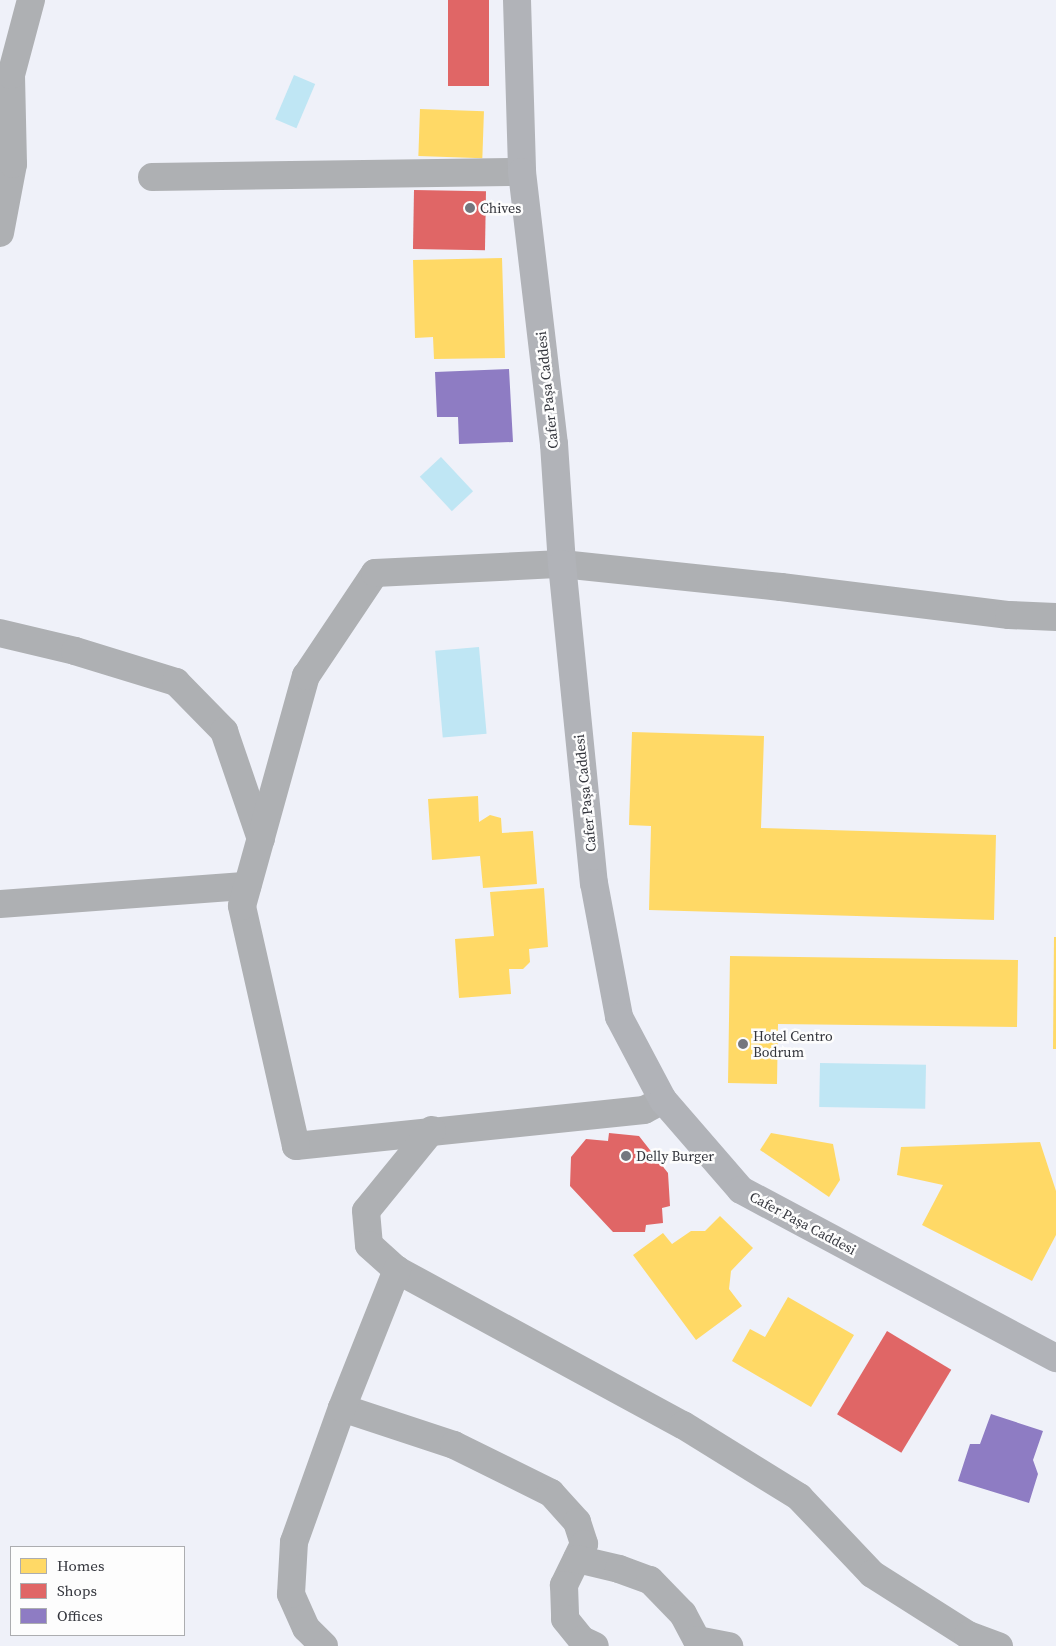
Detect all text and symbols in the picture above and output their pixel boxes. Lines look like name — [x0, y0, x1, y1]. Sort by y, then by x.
place label: Chives — [480, 200, 521, 216]
marker: Chives — [464, 202, 476, 214]
street label: Cafer Paşa Caddesi — [532, 330, 562, 450]
street label: Cafer Paşa Caddesi — [570, 733, 600, 853]
place label: Hotel Centro Bodrum — [753, 1028, 833, 1060]
marker: Hotel Centro Bodrum — [737, 1038, 749, 1050]
place label: Delly Burger — [636, 1148, 714, 1164]
marker: Delly Burger — [620, 1150, 632, 1162]
street label: Cafer Paşa Caddesi — [747, 1188, 859, 1258]
legend — [10, 1546, 185, 1636]
text: Homes — [57, 1555, 104, 1576]
text: Shops — [57, 1580, 97, 1601]
text: Offices — [57, 1605, 103, 1626]

